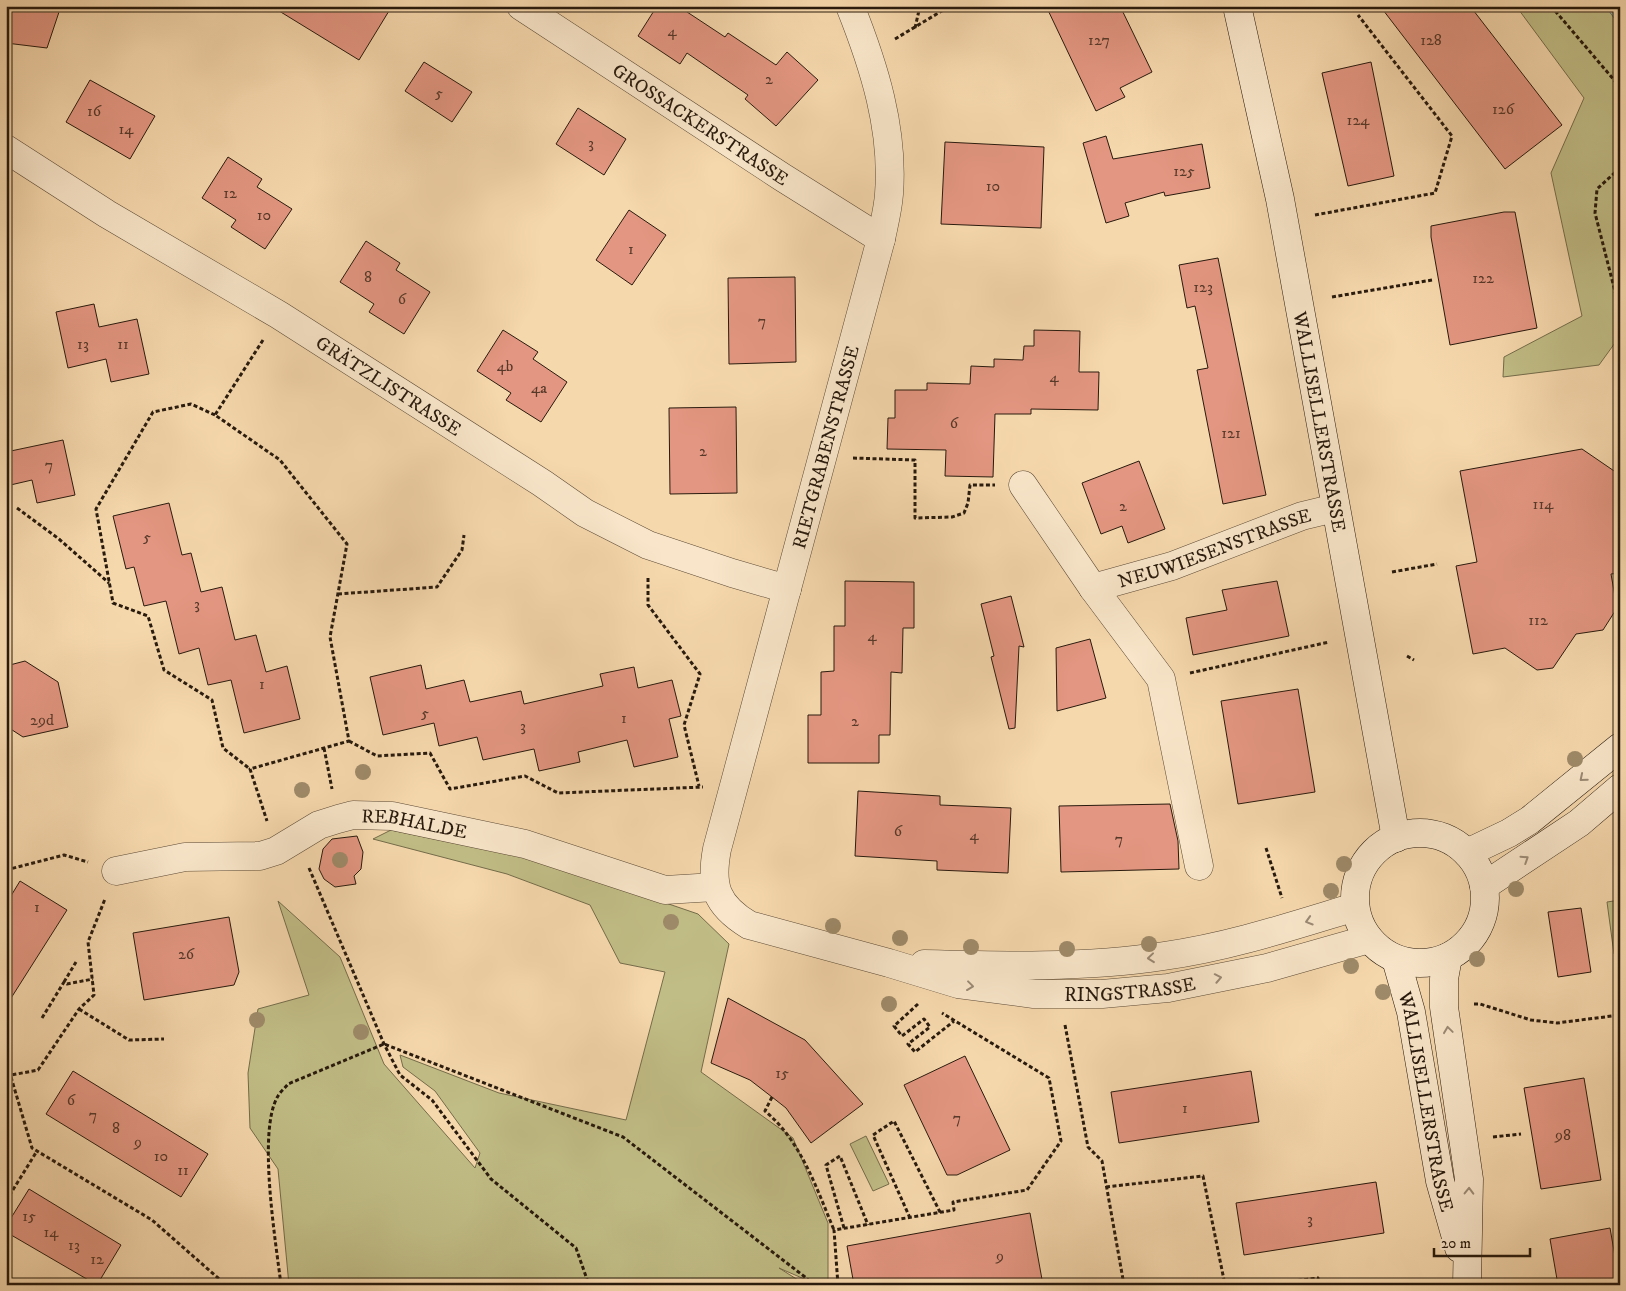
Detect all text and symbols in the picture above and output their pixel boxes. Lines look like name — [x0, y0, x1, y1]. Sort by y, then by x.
house number: 4 — [667, 21, 677, 41]
house number: 127 — [1088, 30, 1110, 50]
house number: 128 — [1420, 30, 1442, 50]
street label: GROSSACKERSTRASSE — [608, 59, 792, 191]
house number: 2 — [765, 69, 773, 89]
house number: 5 — [435, 83, 443, 103]
house number: 126 — [1492, 99, 1515, 119]
house number: 16 — [87, 101, 102, 121]
house number: 124 — [1347, 110, 1370, 130]
house number: 14 — [118, 119, 134, 139]
house number: 3 — [588, 133, 594, 153]
house number: 125 — [1173, 161, 1195, 181]
house number: 10 — [986, 176, 1000, 196]
house number: 12 — [223, 183, 237, 203]
house number: 10 — [257, 205, 271, 225]
house number: 1 — [628, 239, 634, 259]
house number: 8 — [364, 267, 372, 287]
house number: 122 — [1472, 268, 1494, 288]
house number: 123 — [1193, 277, 1213, 297]
house number: 6 — [398, 289, 407, 309]
street label: WALLISELLERSTRASSE — [1287, 309, 1350, 534]
house number: 7 — [758, 311, 766, 331]
street label: GRÄTZLISTRASSE — [311, 332, 465, 441]
house number: 13 — [77, 334, 89, 354]
house number: 11 — [117, 334, 129, 354]
street label: RIETGRABENSTRASSE — [788, 343, 865, 552]
house number: 4b — [497, 356, 513, 376]
house number: 4 — [1049, 367, 1059, 387]
house number: 4a — [531, 378, 547, 398]
house number: 6 — [950, 413, 959, 433]
house number: 121 — [1221, 423, 1241, 443]
house number: 2 — [699, 441, 707, 461]
house number: 7 — [45, 455, 53, 475]
house number: 114 — [1533, 494, 1554, 514]
house number: 2 — [1119, 496, 1127, 516]
street label: NEUWIESENSTRASSE — [1115, 504, 1313, 594]
house number: 5 — [143, 527, 151, 547]
house number: 3 — [194, 594, 200, 614]
house number: 112 — [1528, 610, 1548, 630]
house number: 4 — [867, 626, 877, 646]
house number: 1 — [259, 674, 265, 694]
house number: 5 — [421, 703, 429, 723]
house number: 1 — [621, 708, 627, 728]
house number: 29d — [30, 710, 54, 730]
house number: 2 — [851, 711, 859, 731]
house number: 3 — [520, 716, 526, 736]
one-way arrow — [1580, 773, 1589, 781]
street label: REBHALDE — [361, 805, 469, 845]
house number: 6 — [894, 821, 903, 841]
house number: 4 — [969, 825, 979, 845]
house number: 7 — [1115, 829, 1123, 849]
one-way arrow — [1519, 856, 1529, 865]
house number: 1 — [34, 897, 40, 917]
one-way arrow — [1305, 915, 1313, 925]
house number: 26 — [178, 944, 195, 964]
one-way arrow — [1146, 952, 1154, 963]
street label: RINGSTRASSE — [1064, 973, 1198, 1007]
one-way arrow — [1213, 974, 1222, 984]
one-way arrow — [965, 980, 974, 990]
street label: WALLISELLERSTRASSE — [1393, 988, 1458, 1215]
one-way arrow — [1443, 1025, 1453, 1034]
house number: 15 — [775, 1063, 789, 1083]
house number: 6 — [67, 1090, 76, 1110]
house number: 1 — [1182, 1098, 1188, 1118]
house number: 7 — [89, 1105, 97, 1125]
house number: 7 — [953, 1108, 961, 1128]
house number: 8 — [112, 1118, 120, 1138]
house number: 98 — [1554, 1125, 1571, 1145]
house number: 9 — [133, 1132, 142, 1152]
house number: 10 — [154, 1146, 168, 1166]
house number: 11 — [177, 1160, 189, 1180]
one-way arrow — [1463, 1187, 1474, 1195]
house number: 15 — [22, 1206, 36, 1226]
house number: 3 — [1307, 1209, 1313, 1229]
house number: 14 — [43, 1222, 59, 1242]
scale bar — [1434, 1226, 1530, 1258]
text: 20 m — [1441, 1234, 1471, 1253]
house number: 13 — [68, 1235, 80, 1255]
house number: 9 — [995, 1246, 1004, 1266]
house number: 12 — [90, 1249, 104, 1269]

